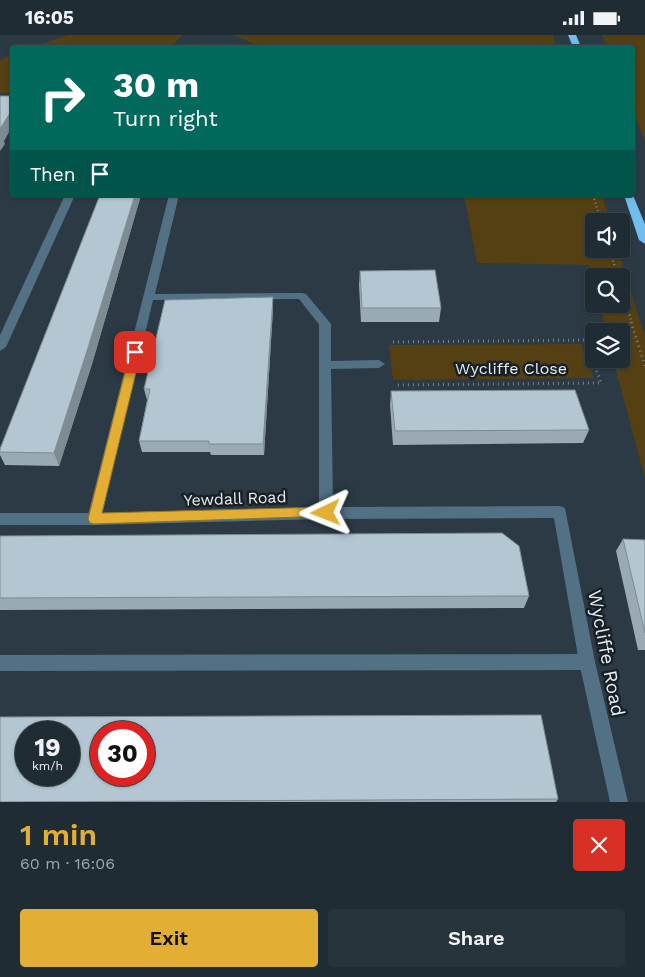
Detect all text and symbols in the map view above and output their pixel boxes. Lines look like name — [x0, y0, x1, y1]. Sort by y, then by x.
text: 16:05 — [25, 6, 74, 29]
text: 30 m — [113, 64, 199, 106]
icon: right — [30, 65, 95, 130]
text: Turn right — [113, 106, 218, 131]
icon: arrive — [86, 160, 114, 188]
text: Then — [30, 163, 76, 186]
map controls — [585, 213, 630, 368]
button: sound — [585, 213, 630, 258]
button: search — [585, 268, 630, 313]
button: layers — [585, 323, 630, 368]
pin — [114, 331, 156, 373]
icon: arrive — [121, 338, 149, 366]
street label: Wycliffe Close — [455, 359, 567, 378]
position arrow — [299, 486, 351, 538]
street label: Yewdall Road — [183, 487, 287, 510]
street label: Wycliffe Road — [583, 588, 630, 718]
speed limit sign: 30 — [90, 721, 155, 786]
text: 19 — [34, 733, 61, 762]
text: km/h — [32, 759, 63, 773]
text: 1 min — [20, 817, 97, 852]
button: close — [573, 819, 625, 871]
text: 60 m · 16:06 — [20, 854, 115, 873]
button: Exit — [20, 909, 318, 967]
button: Share — [328, 909, 625, 967]

